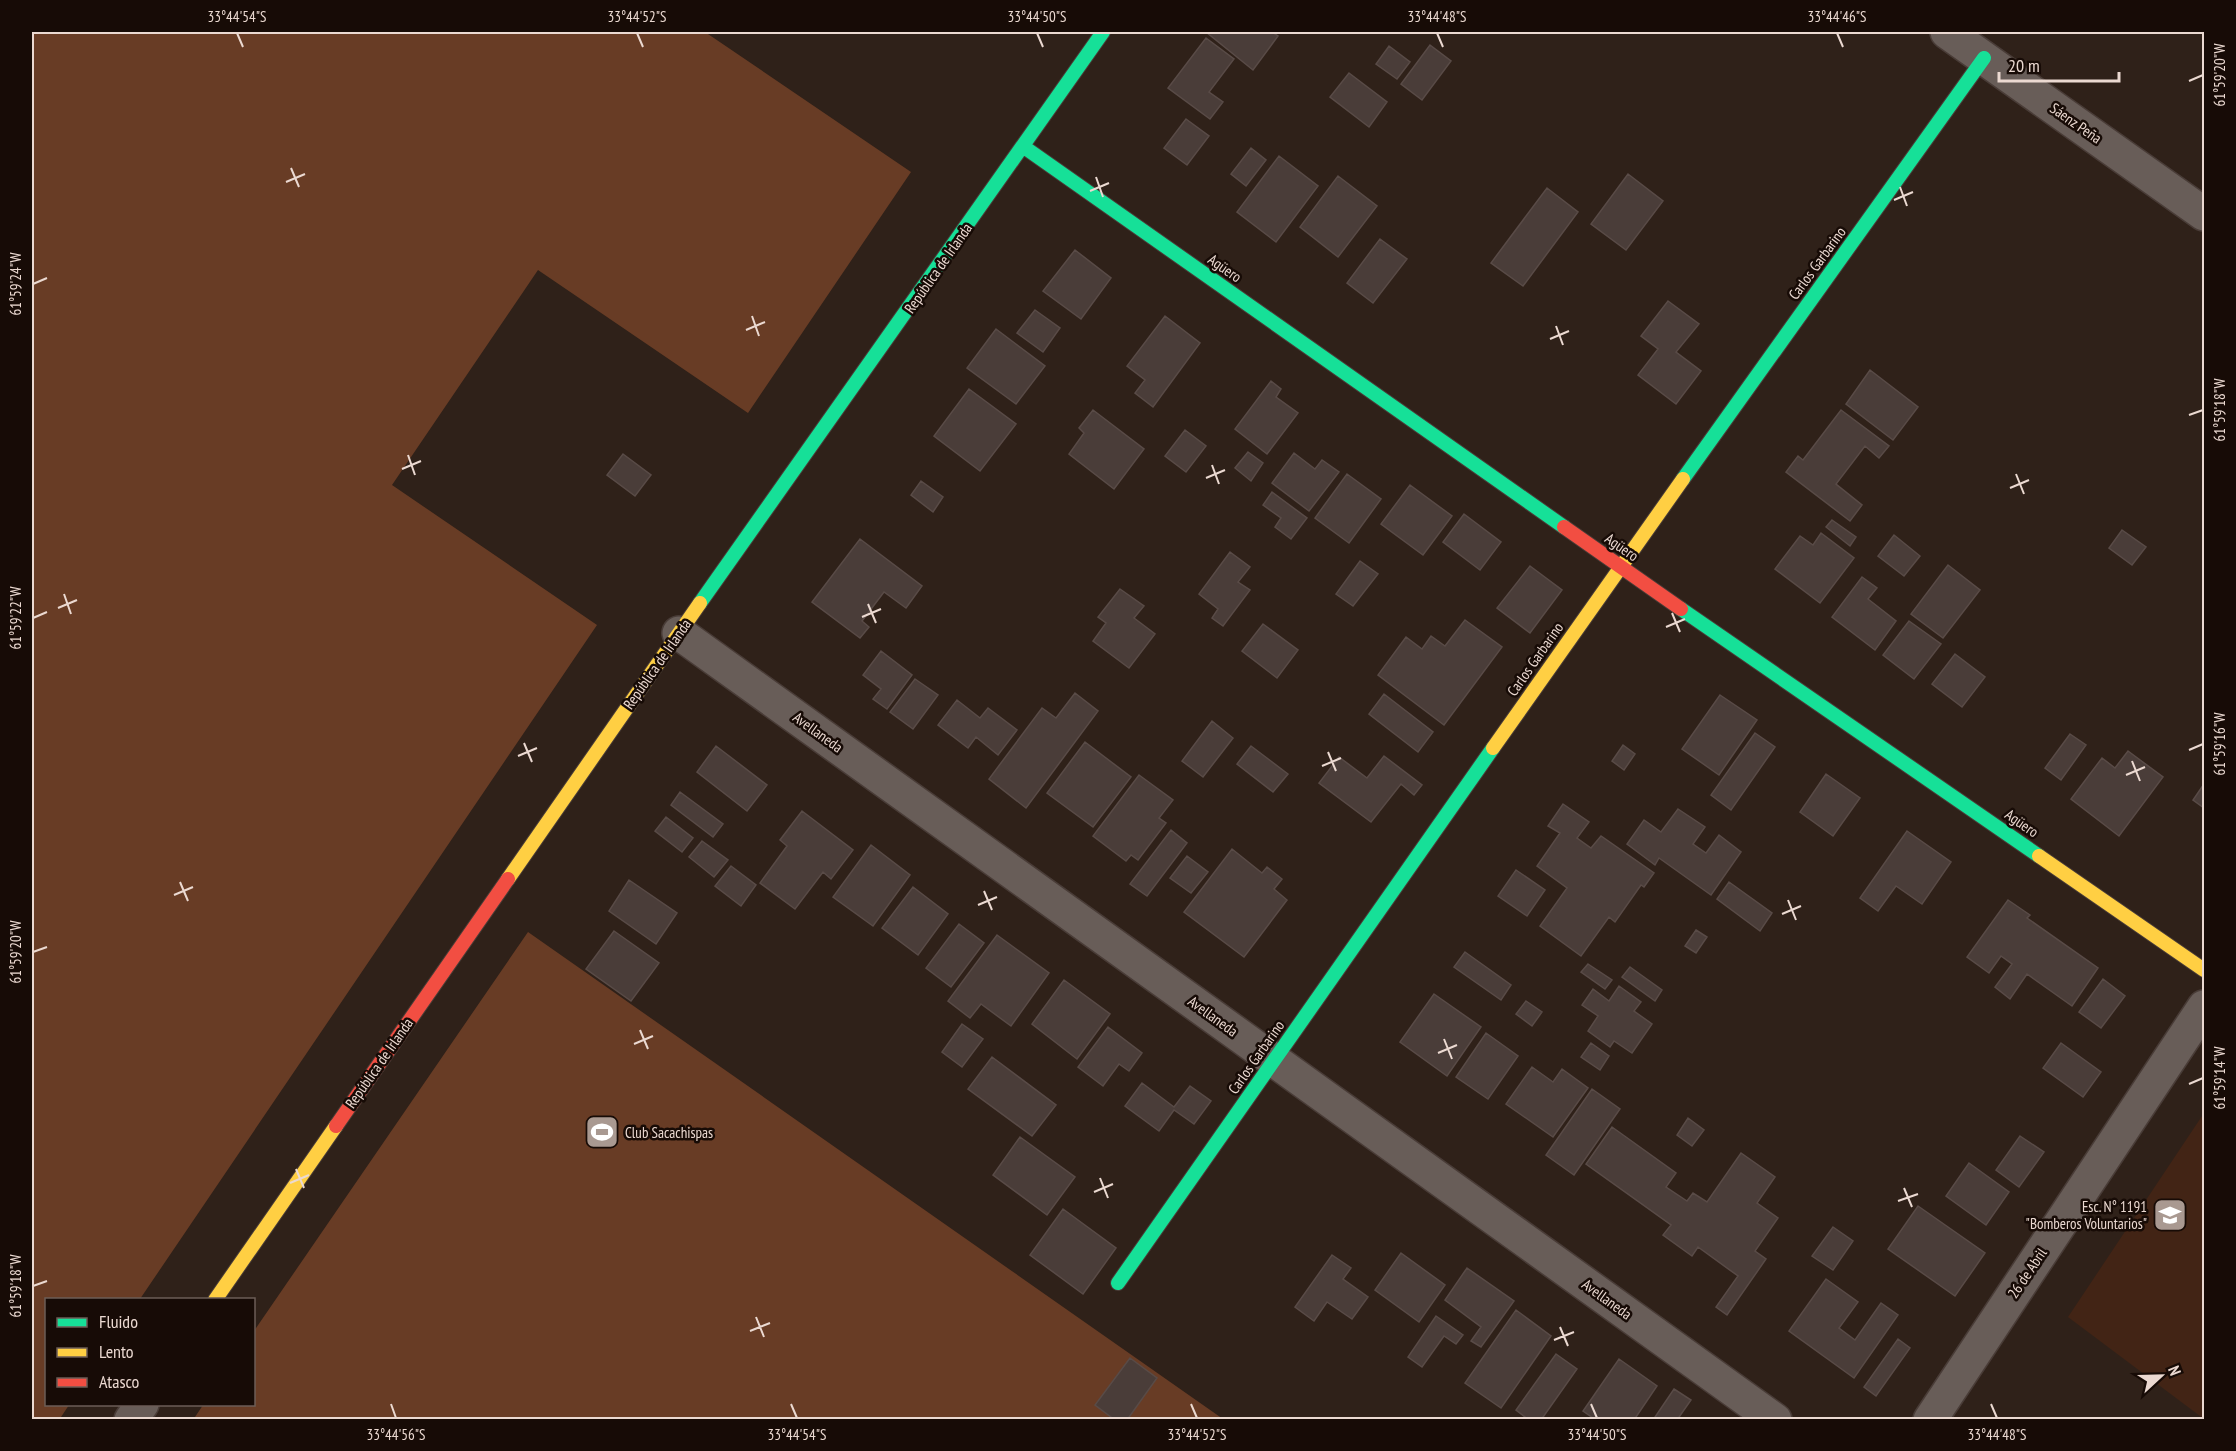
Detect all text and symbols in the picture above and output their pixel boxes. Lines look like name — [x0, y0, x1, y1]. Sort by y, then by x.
text: 33°44'54"S — [207, 7, 267, 26]
text: 33°44'52"S — [607, 7, 667, 26]
text: 33°44'50"S — [1007, 7, 1067, 26]
text: 33°44'48"S — [1407, 7, 1467, 26]
text: 33°44'46"S — [1807, 7, 1867, 26]
text: 61°59'20"W — [2210, 43, 2229, 107]
scale bar — [1999, 45, 2119, 83]
text: 20 m — [2008, 54, 2040, 77]
street label: Sáenz Peña — [2047, 98, 2105, 148]
street label: República de Irlanda — [900, 219, 976, 317]
street label: Carlos Garbarino — [1784, 223, 1850, 303]
street label: Agüero — [1205, 250, 1245, 286]
text: 61°59'24"W — [6, 252, 25, 316]
text: 61°59'18"W — [2210, 378, 2229, 442]
street label: Agüero — [1602, 529, 1642, 565]
text: 61°59'22"W — [6, 586, 25, 650]
street label: República de Irlanda — [619, 615, 695, 713]
street label: Carlos Garbarino — [1503, 619, 1567, 699]
street label: Avellaneda — [789, 708, 847, 756]
text: 61°59'16"W — [2210, 712, 2229, 776]
street label: Agüero — [2002, 805, 2042, 841]
text: 61°59'20"W — [6, 920, 25, 984]
street label: Avellaneda — [1184, 992, 1242, 1040]
street label: República de Irlanda — [341, 1014, 417, 1112]
street label: Carlos Garbarino — [1224, 1017, 1288, 1097]
text: 61°59'14"W — [2210, 1046, 2229, 1110]
sports icon: Club Sacachispas — [584, 1114, 620, 1150]
place label: Club Sacachispas — [625, 1123, 713, 1142]
place label: Esc. N° 1191 "Bomberos Voluntarios" — [2026, 1197, 2147, 1233]
school or university icon: Esc. N° 1191 "Bomberos Voluntarios" — [2152, 1197, 2188, 1233]
street label: 26 de Abril — [2003, 1244, 2051, 1302]
text: 61°59'18"W — [6, 1254, 25, 1318]
street label: Avellaneda — [1578, 1275, 1636, 1323]
legend — [45, 1298, 255, 1406]
text: Fluido — [99, 1310, 138, 1333]
text: Lento — [99, 1340, 134, 1363]
north arrow — [2131, 1346, 2191, 1406]
text: N — [2164, 1363, 2186, 1378]
text: Atasco — [99, 1370, 140, 1393]
text: 33°44'56"S — [366, 1425, 426, 1444]
text: 33°44'54"S — [767, 1425, 827, 1444]
text: 33°44'52"S — [1167, 1425, 1227, 1444]
text: 33°44'50"S — [1567, 1425, 1627, 1444]
text: 33°44'48"S — [1967, 1425, 2027, 1444]

